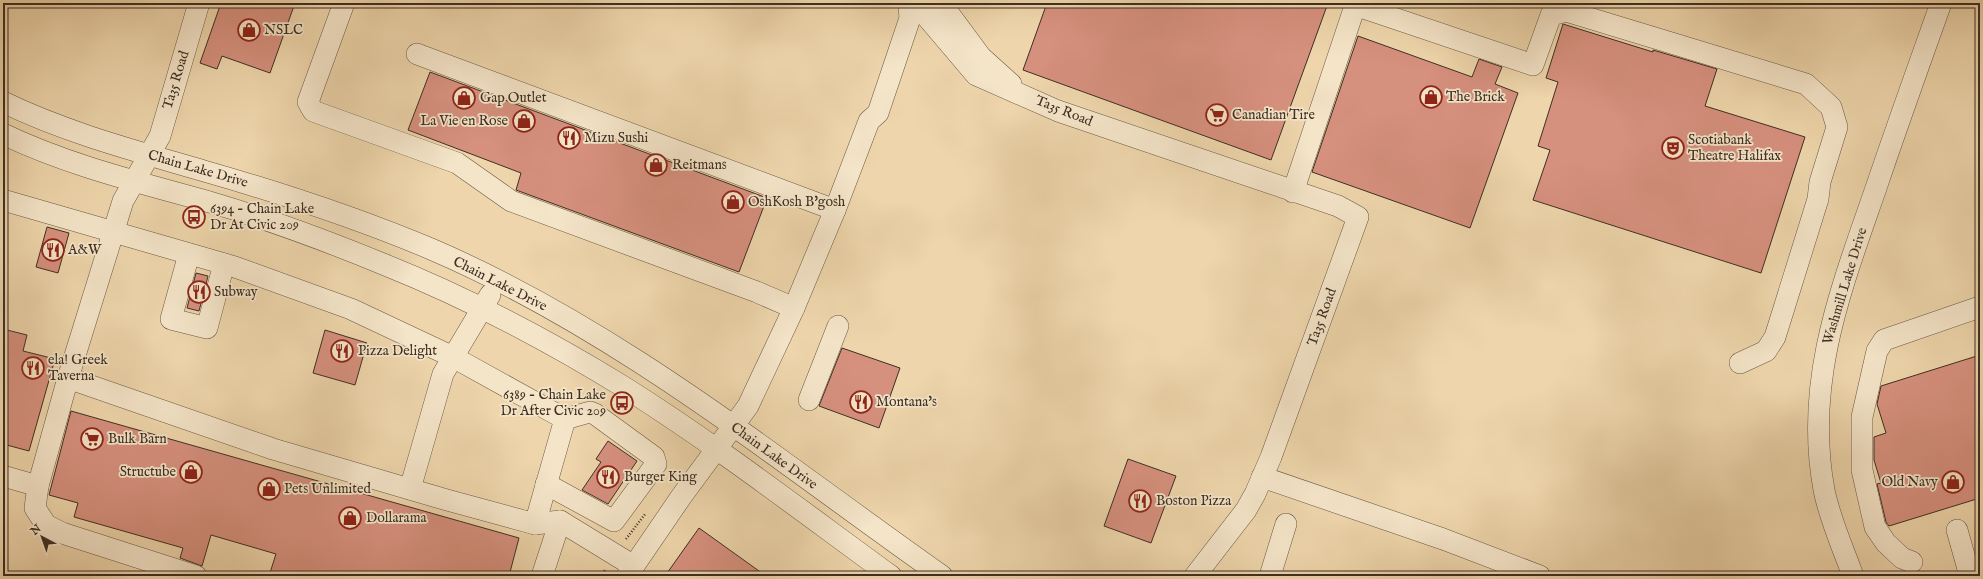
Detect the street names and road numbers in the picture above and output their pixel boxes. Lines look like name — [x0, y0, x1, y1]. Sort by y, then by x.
street label: Ta35 Road — [159, 48, 194, 111]
street label: Ta35 Road — [1033, 91, 1096, 131]
street label: Chain Lake Drive — [146, 146, 251, 192]
street label: Washmill Lake Drive — [1819, 225, 1872, 347]
street label: Chain Lake Drive — [450, 253, 551, 316]
street label: Ta35 Road — [1303, 285, 1341, 348]
street label: Chain Lake Drive — [727, 418, 822, 494]

